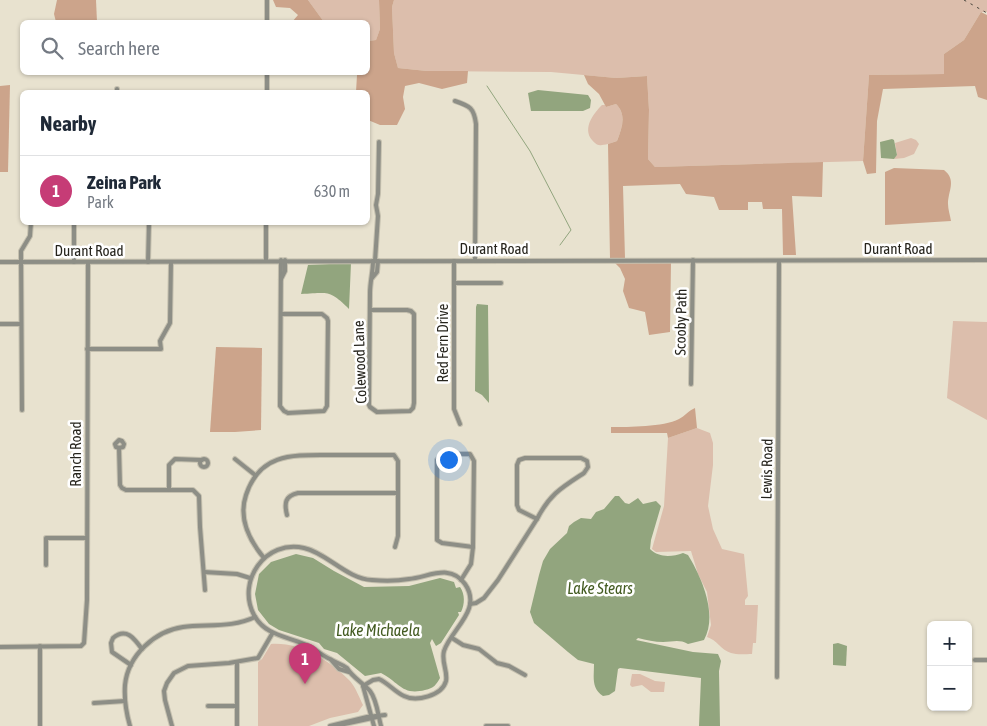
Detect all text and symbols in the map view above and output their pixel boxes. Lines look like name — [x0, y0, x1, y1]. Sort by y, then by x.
search box — [20, 20, 370, 75]
icon: search — [38, 34, 66, 62]
text: Search here — [78, 37, 160, 59]
text: Nearby — [40, 111, 96, 135]
text: Zeina Park — [87, 171, 161, 193]
text: 1 — [52, 182, 60, 200]
text: 630 m — [314, 182, 350, 200]
text: Park — [87, 193, 114, 211]
street label: Durant Road — [459, 240, 529, 257]
street label: Durant Road — [863, 240, 933, 257]
street label: Durant Road — [54, 242, 124, 259]
street label: Scooby Path — [671, 288, 690, 356]
street label: Red Fern Drive — [434, 303, 451, 382]
street label: Colewood Lane — [350, 320, 369, 404]
street label: Ranch Road — [67, 421, 84, 487]
street label: Lewis Road — [757, 438, 776, 500]
your location — [436, 447, 462, 473]
water label: Lake Stears — [567, 579, 633, 597]
water label: Lake Michaela — [336, 621, 421, 639]
map controls — [927, 621, 972, 711]
button: + — [927, 621, 972, 666]
pin: 1 — [289, 643, 321, 684]
button: − — [927, 666, 972, 711]

